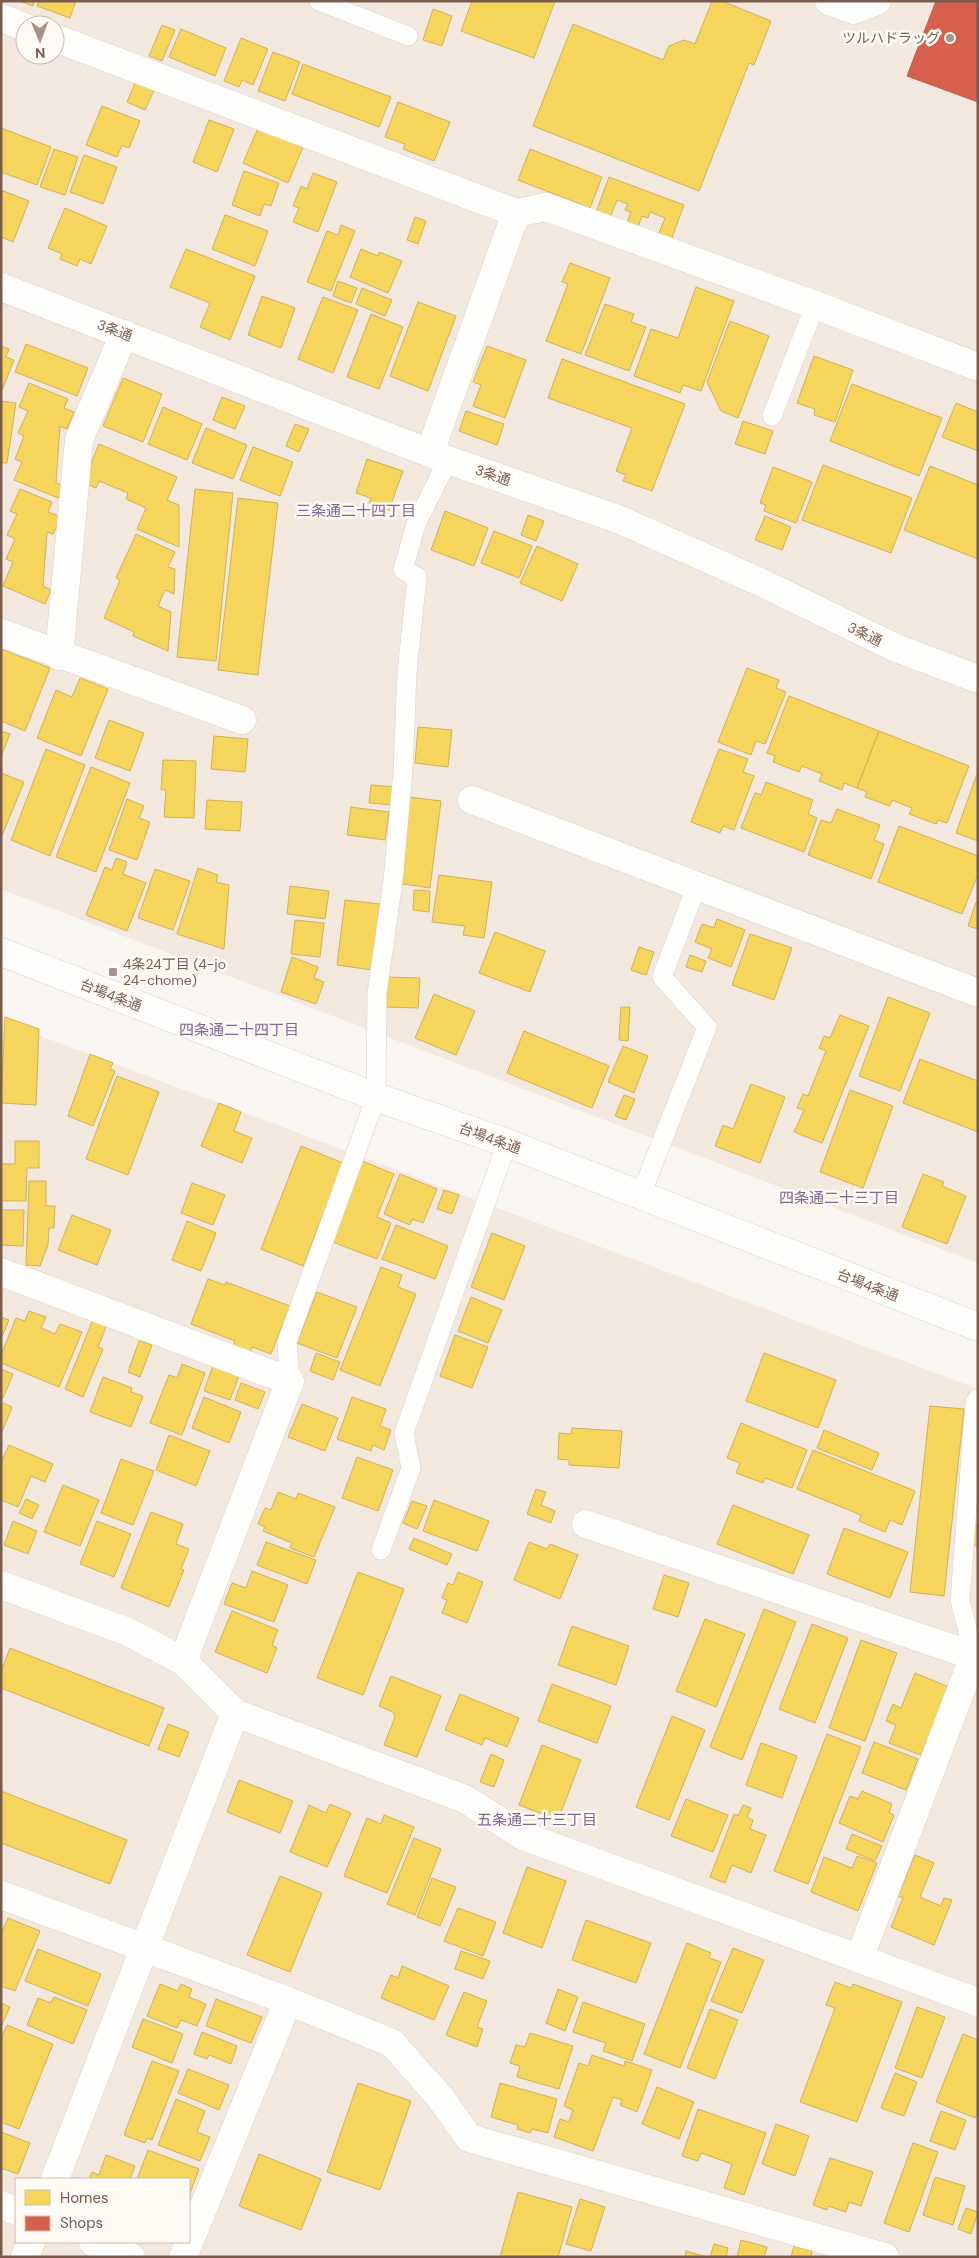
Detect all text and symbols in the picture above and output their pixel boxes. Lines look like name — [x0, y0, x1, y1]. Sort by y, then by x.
north arrow — [15, 15, 65, 65]
place label: ツルハドラッグ — [842, 29, 940, 47]
marker: ツルハドラッグ — [944, 32, 956, 44]
text: N — [35, 44, 45, 62]
street label: 3条通 — [95, 315, 135, 345]
street label: 3条通 — [473, 461, 513, 489]
district label: 三条通二十四丁目 — [296, 501, 416, 521]
street label: 3条通 — [845, 618, 885, 650]
place label: 4条24丁目 (4-jo 24-chome) — [123, 955, 226, 989]
marker: 4条24丁目 (4-jo 24-chome) — [107, 966, 119, 978]
street label: 台場4条通 — [78, 975, 144, 1015]
district label: 四条通二十四丁目 — [179, 1020, 299, 1040]
street label: 台場4条通 — [457, 1119, 523, 1157]
district label: 四条通二十三丁目 — [779, 1188, 899, 1208]
street label: 台場4条通 — [835, 1265, 901, 1305]
district label: 五条通二十三丁目 — [477, 1810, 597, 1830]
legend — [15, 2178, 190, 2243]
text: Homes — [60, 2188, 109, 2208]
text: Shops — [60, 2213, 103, 2233]

